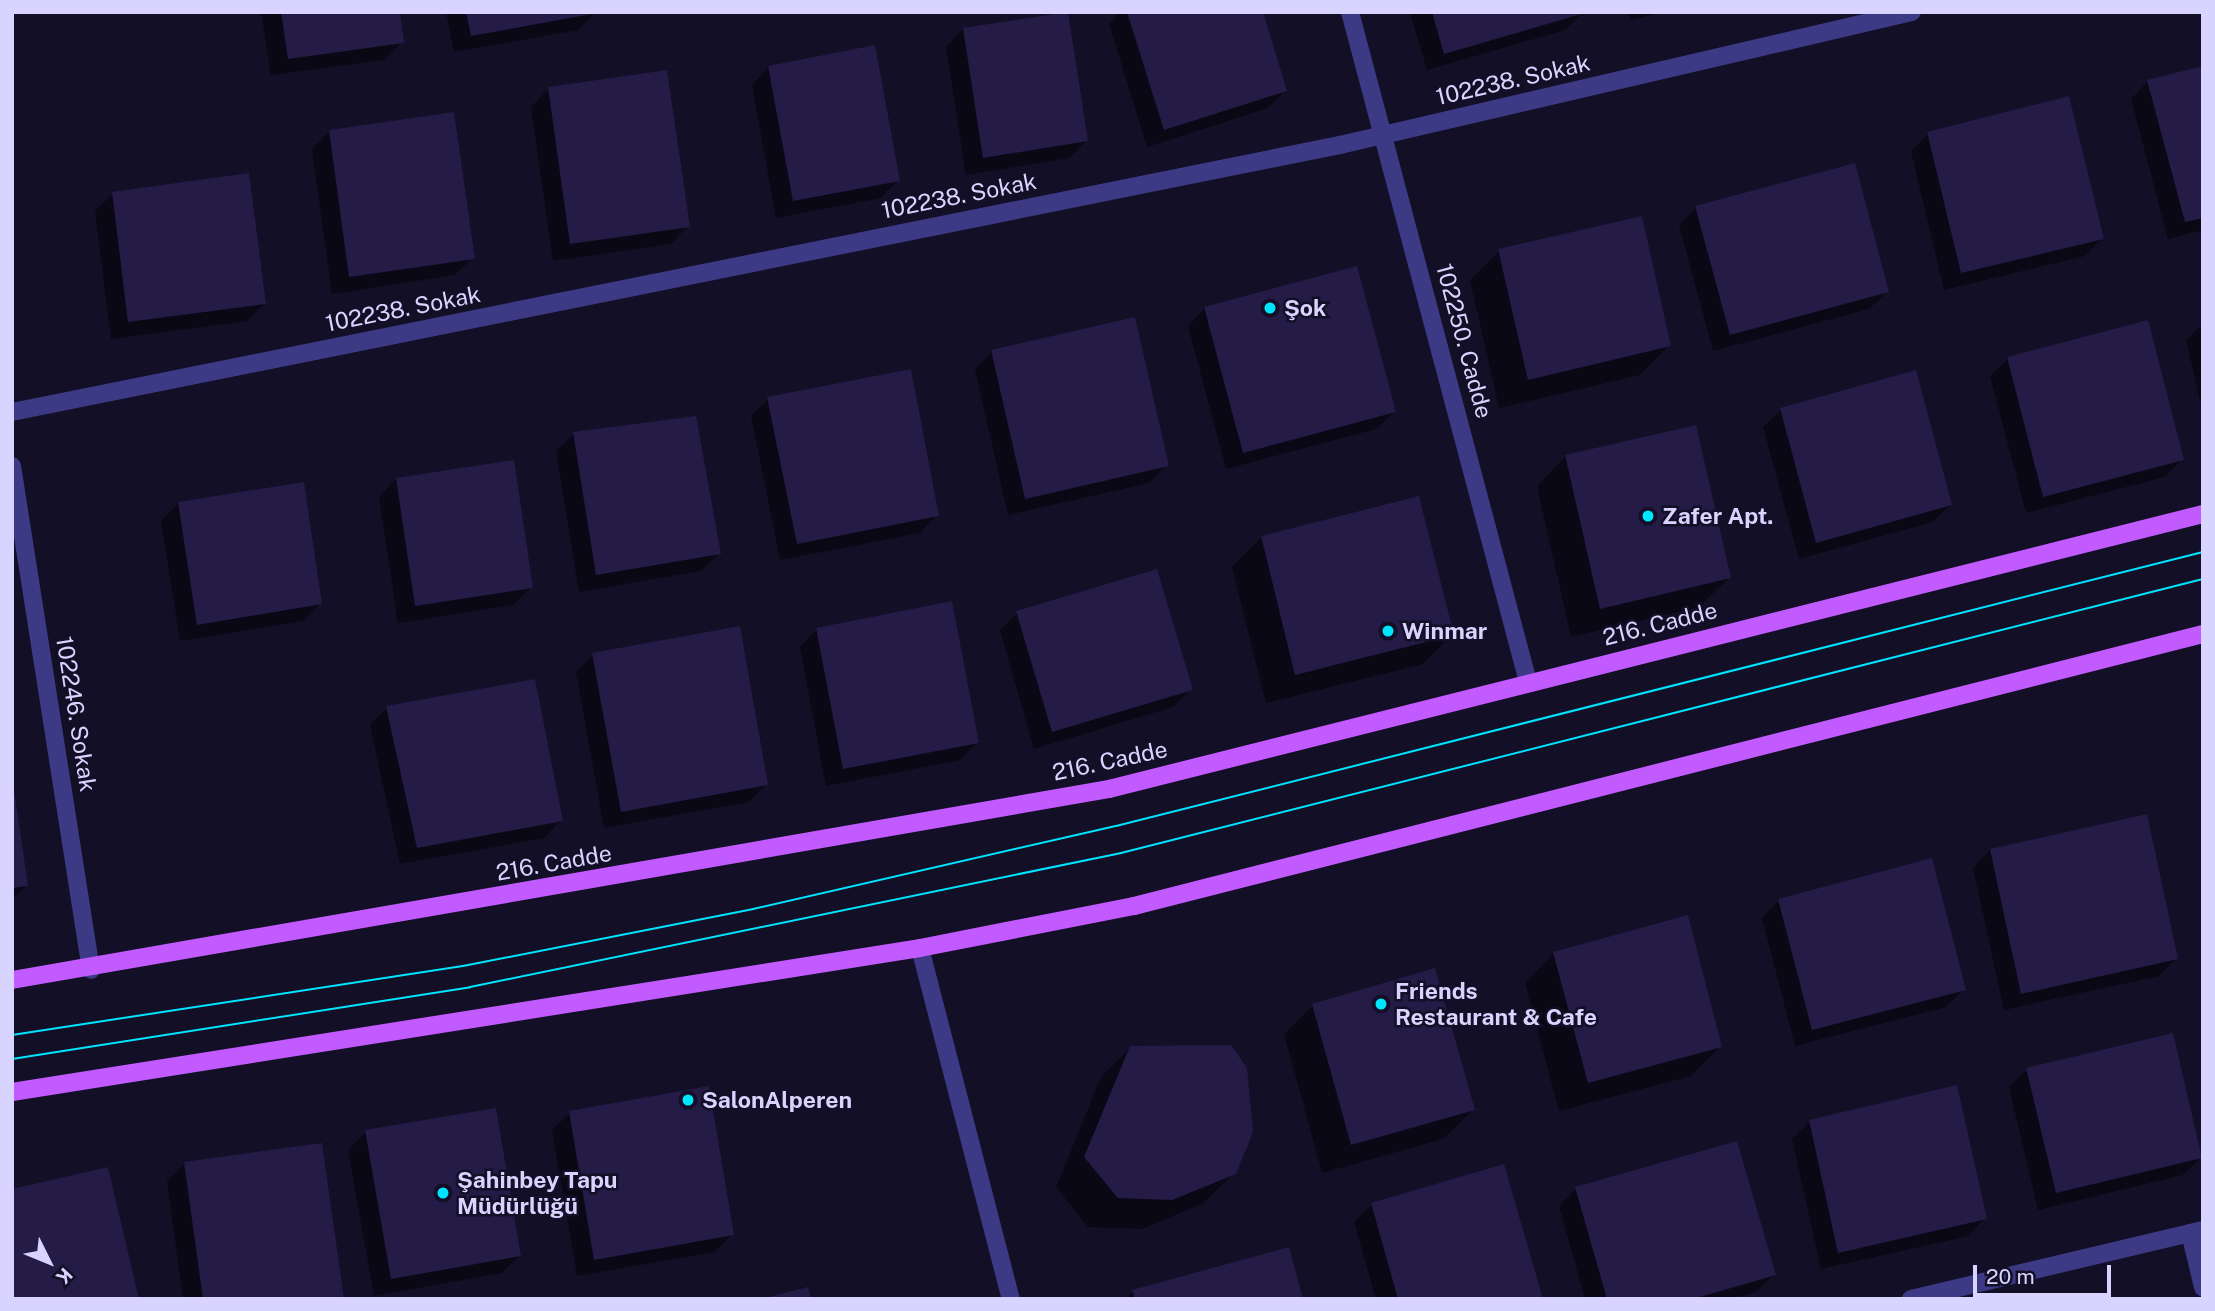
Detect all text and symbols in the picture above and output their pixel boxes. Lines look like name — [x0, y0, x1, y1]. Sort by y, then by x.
street label: 102238. Sokak — [1433, 49, 1593, 111]
street label: 102238. Sokak — [879, 167, 1039, 225]
street label: 102250. Cadde — [1430, 260, 1498, 422]
street label: 102238. Sokak — [323, 280, 483, 338]
place label: Şok — [1284, 294, 1326, 322]
marker: Şok — [1262, 300, 1278, 316]
place label: Zafer Apt. — [1662, 502, 1774, 530]
marker: Zafer Apt. — [1640, 508, 1656, 524]
street label: 216. Cadde — [1600, 596, 1720, 652]
place label: Winmar — [1402, 617, 1487, 645]
marker: Winmar — [1380, 623, 1396, 639]
street label: 102246. Sokak — [50, 634, 102, 794]
street label: 216. Cadde — [1050, 735, 1170, 787]
street label: 216. Cadde — [494, 839, 614, 887]
place label: Friends Restaurant & Cafe — [1395, 977, 1597, 1031]
marker: Friends Restaurant & Cafe — [1373, 996, 1389, 1012]
place label: SalonAlperen — [702, 1086, 852, 1114]
marker: SalonAlperen — [680, 1092, 696, 1108]
place label: Şahinbey Tapu Müdürlüğü — [457, 1166, 618, 1220]
marker: Şahinbey Tapu Müdürlüğü — [435, 1185, 451, 1201]
north arrow — [14, 1227, 84, 1297]
scale bar — [1977, 1252, 2115, 1296]
text: K — [52, 1264, 77, 1289]
text: 20 m — [1986, 1264, 2035, 1289]

